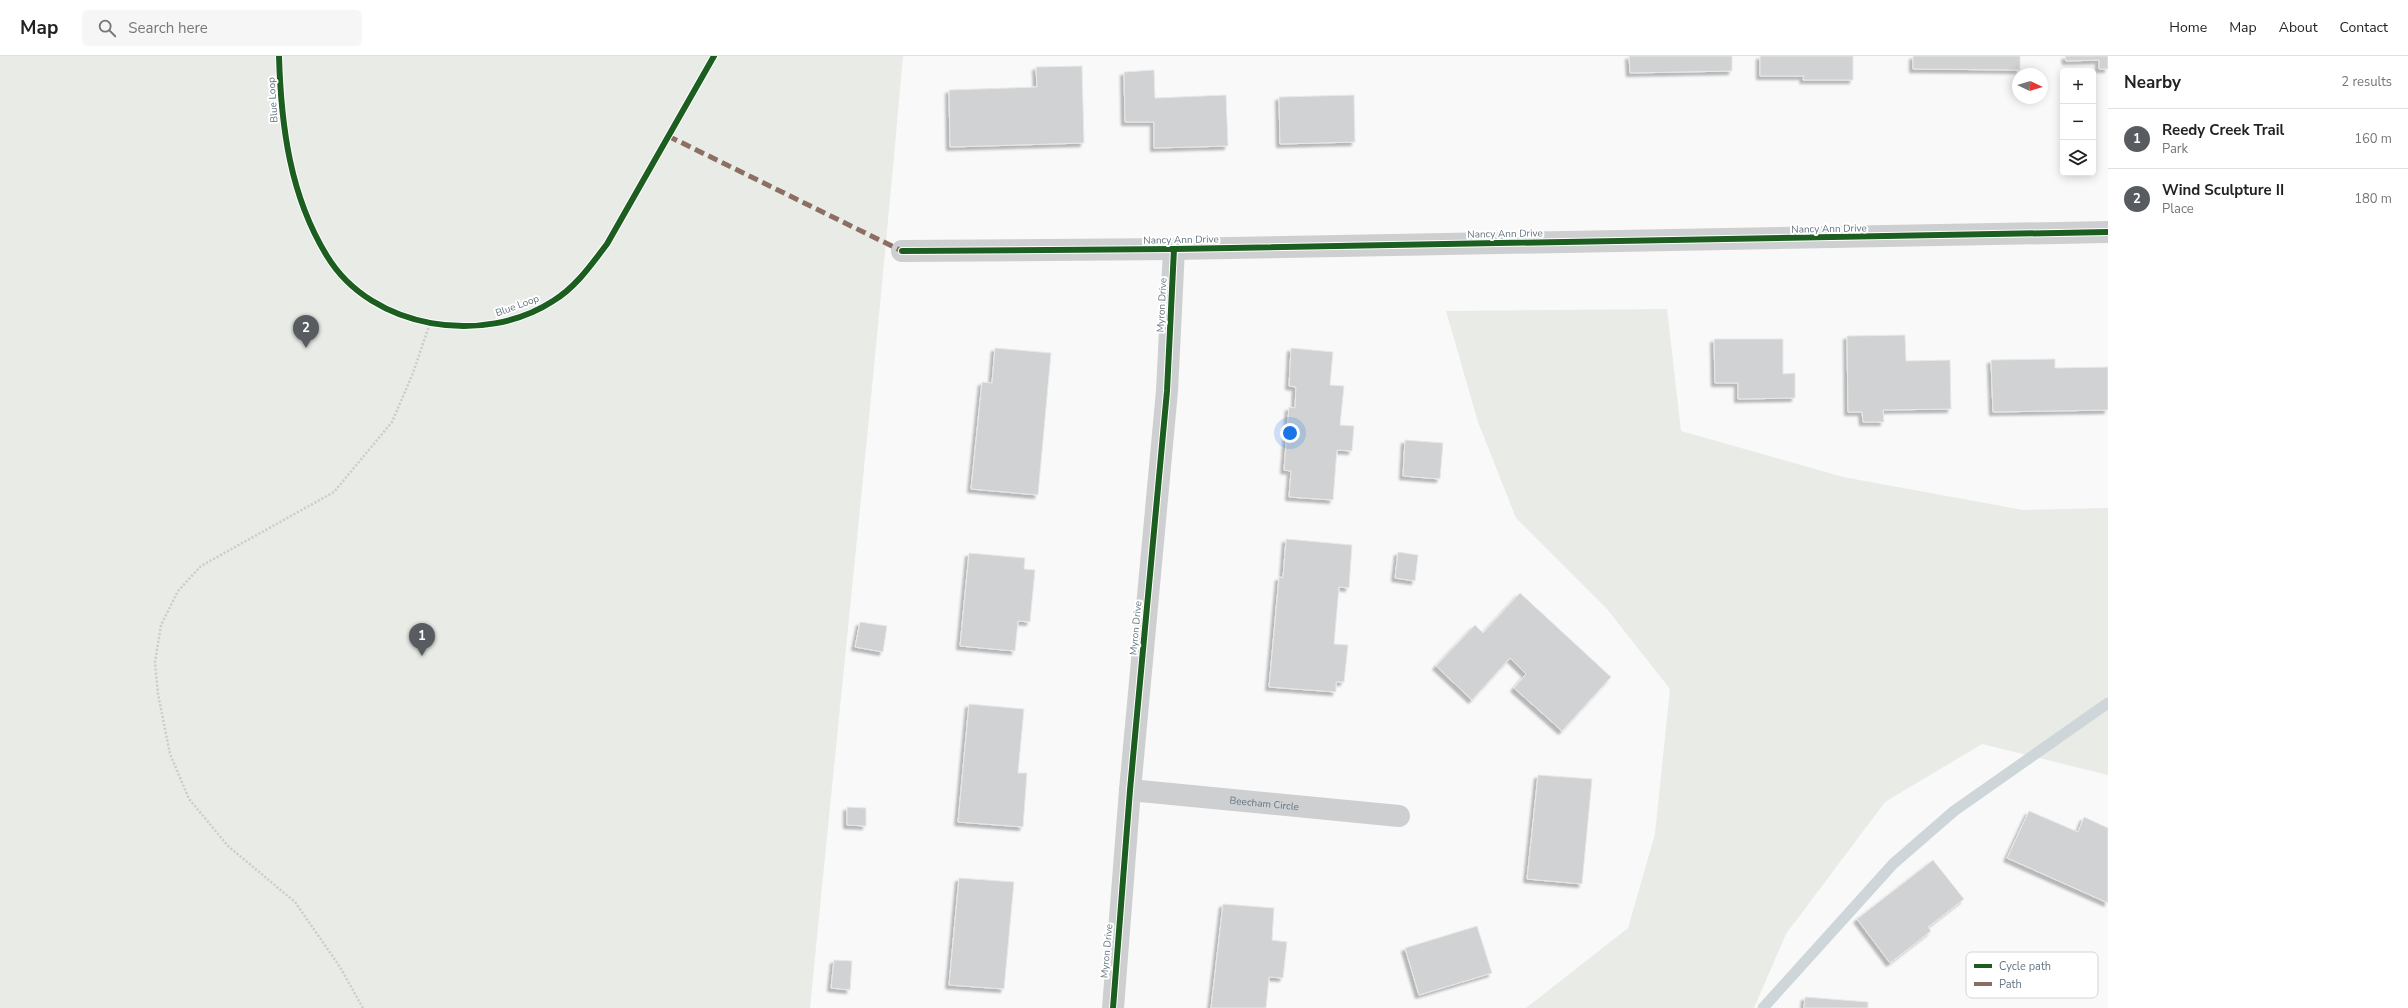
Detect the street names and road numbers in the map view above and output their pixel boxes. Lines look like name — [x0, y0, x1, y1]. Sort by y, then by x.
street label: Blue Loop — [264, 77, 282, 123]
street label: Nancy Ann Drive — [1791, 221, 1867, 237]
street label: Nancy Ann Drive — [1467, 226, 1543, 242]
street label: Nancy Ann Drive — [1143, 232, 1219, 248]
street label: Myron Drive — [1154, 277, 1170, 333]
street label: Blue Loop — [494, 292, 541, 320]
street label: Myron Drive — [1127, 600, 1145, 656]
street label: Beecham Circle — [1229, 794, 1300, 814]
street label: Myron Drive — [1098, 923, 1116, 979]

